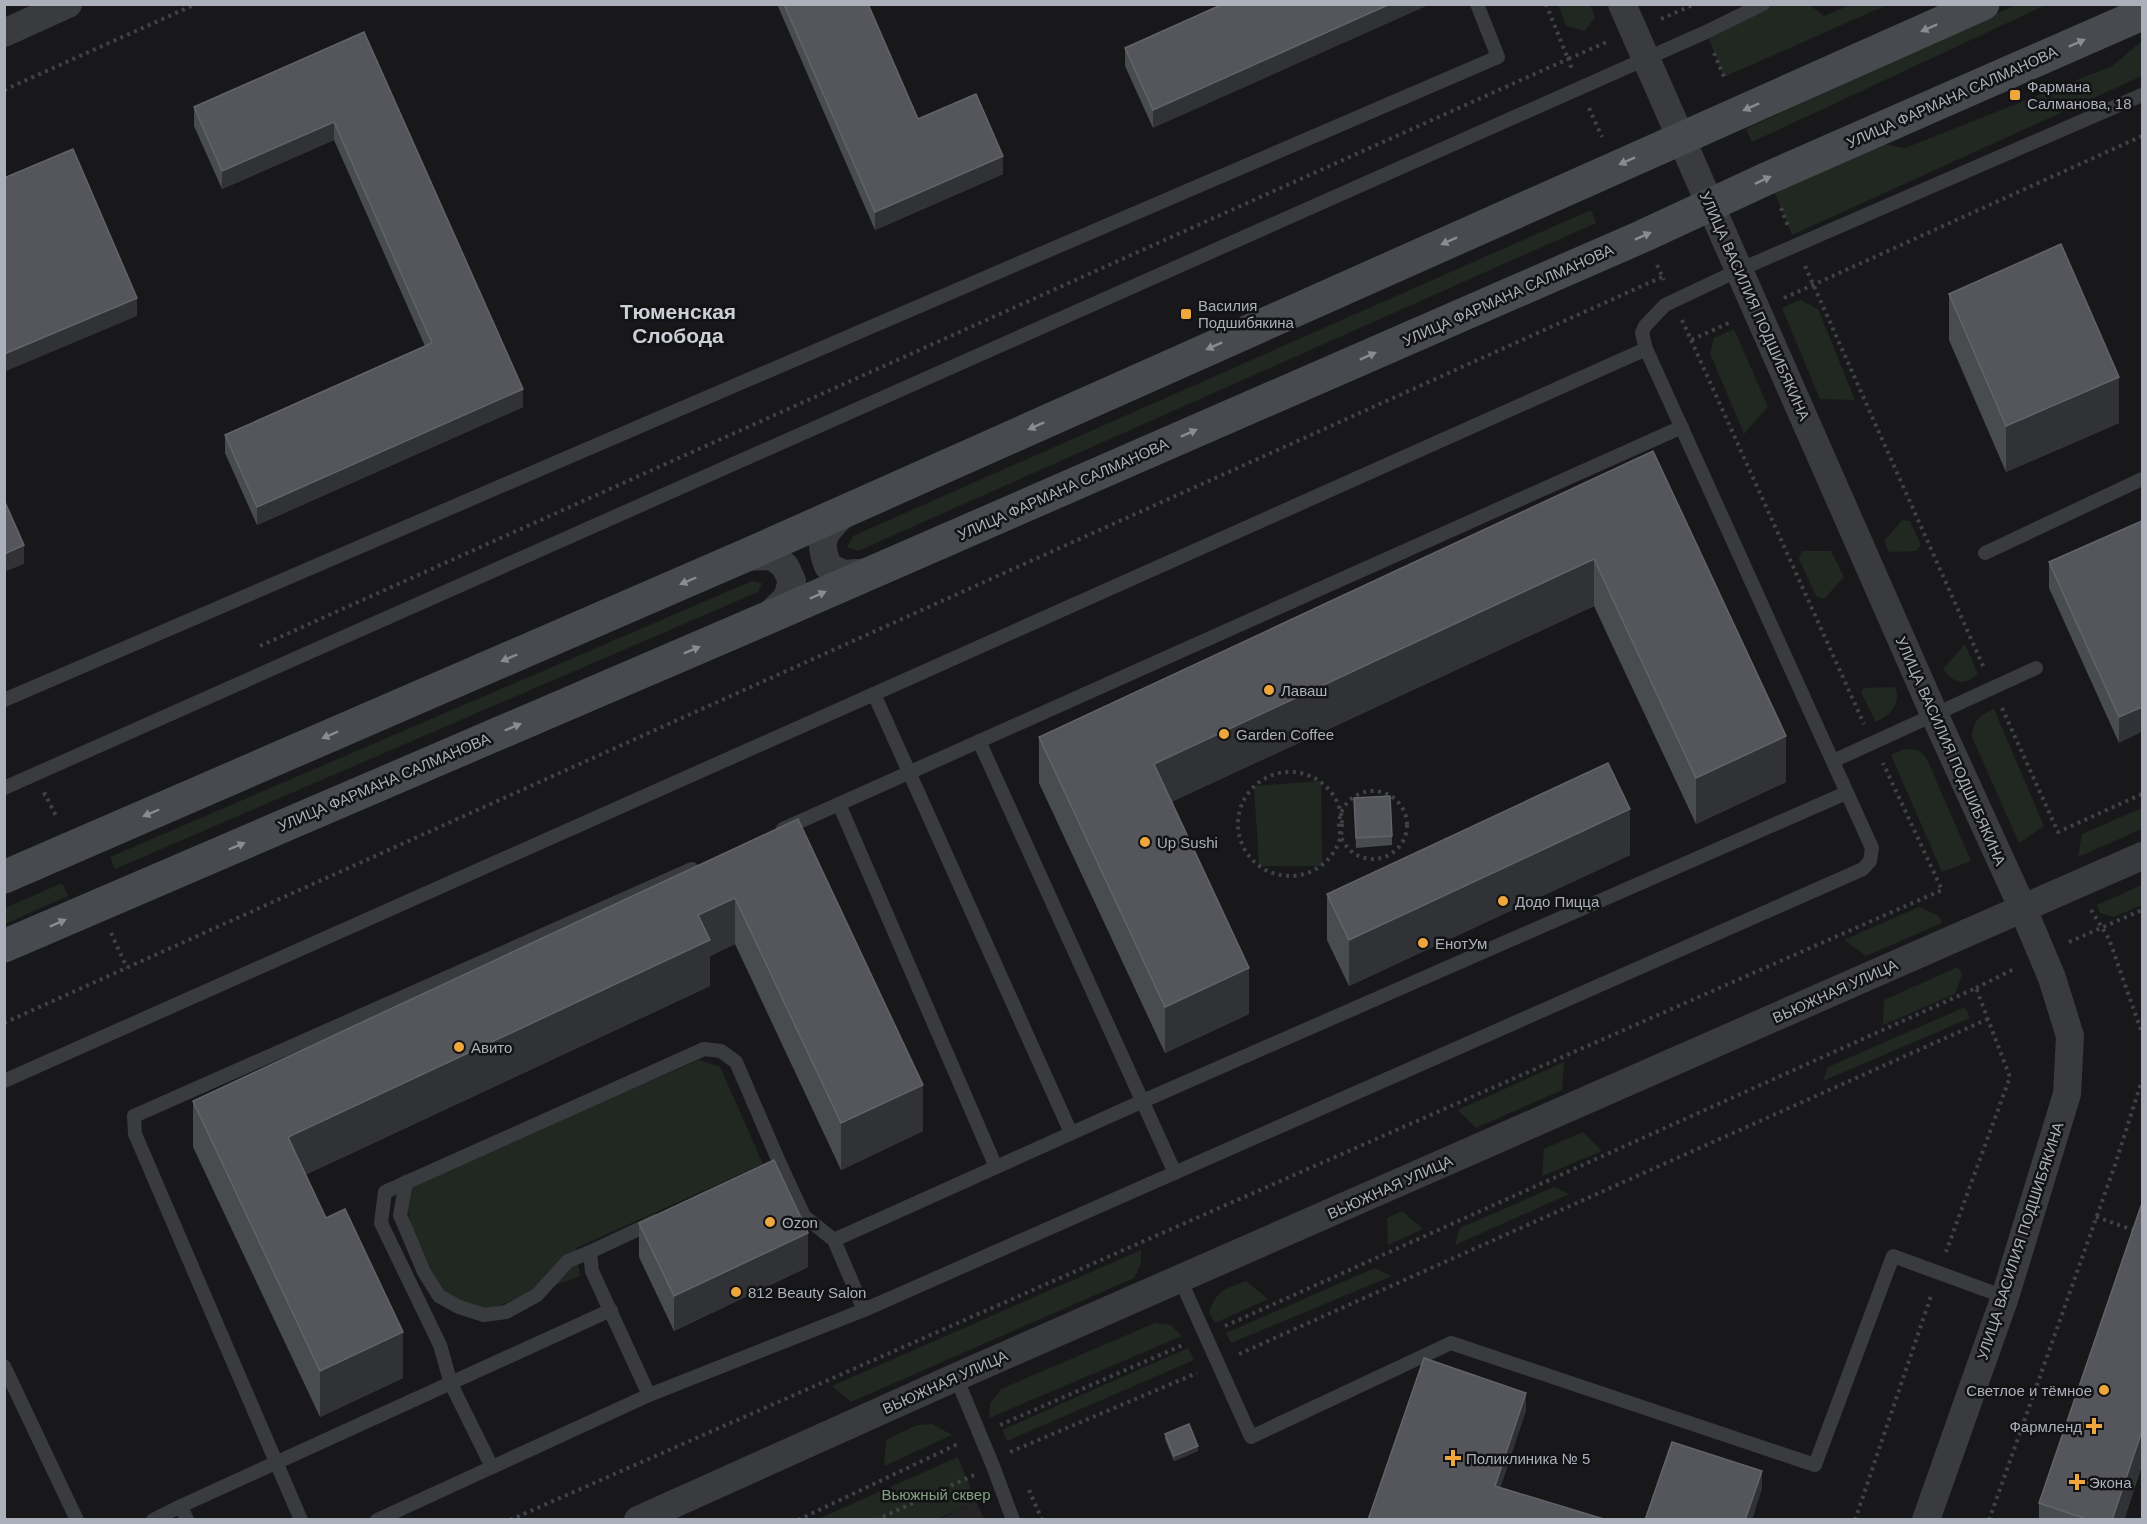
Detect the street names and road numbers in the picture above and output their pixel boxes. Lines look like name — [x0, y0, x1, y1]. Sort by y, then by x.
street label: УЛИЦА ФАРМАНА САЛМАНОВА — [1844, 43, 2060, 151]
street label: УЛИЦА ВАСИЛИЯ ПОДШИБЯКИНА — [1697, 189, 1813, 423]
street label: УЛИЦА ФАРМАНА САЛМАНОВА — [1400, 241, 1616, 349]
street label: УЛИЦА ФАРМАНА САЛМАНОВА — [955, 435, 1171, 543]
street label: УЛИЦА ВАСИЛИЯ ПОДШИБЯКИНА — [1893, 634, 2009, 868]
street label: УЛИЦА ФАРМАНА САЛМАНОВА — [275, 730, 493, 834]
street label: ВЬЮЖНАЯ УЛИЦА — [1770, 956, 1900, 1026]
street label: УЛИЦА ВАСИЛИЯ ПОДШИБЯКИНА — [1973, 1120, 2067, 1362]
street label: ВЬЮЖНАЯ УЛИЦА — [1325, 1152, 1455, 1222]
street label: ВЬЮЖНАЯ УЛИЦА — [880, 1347, 1010, 1417]

